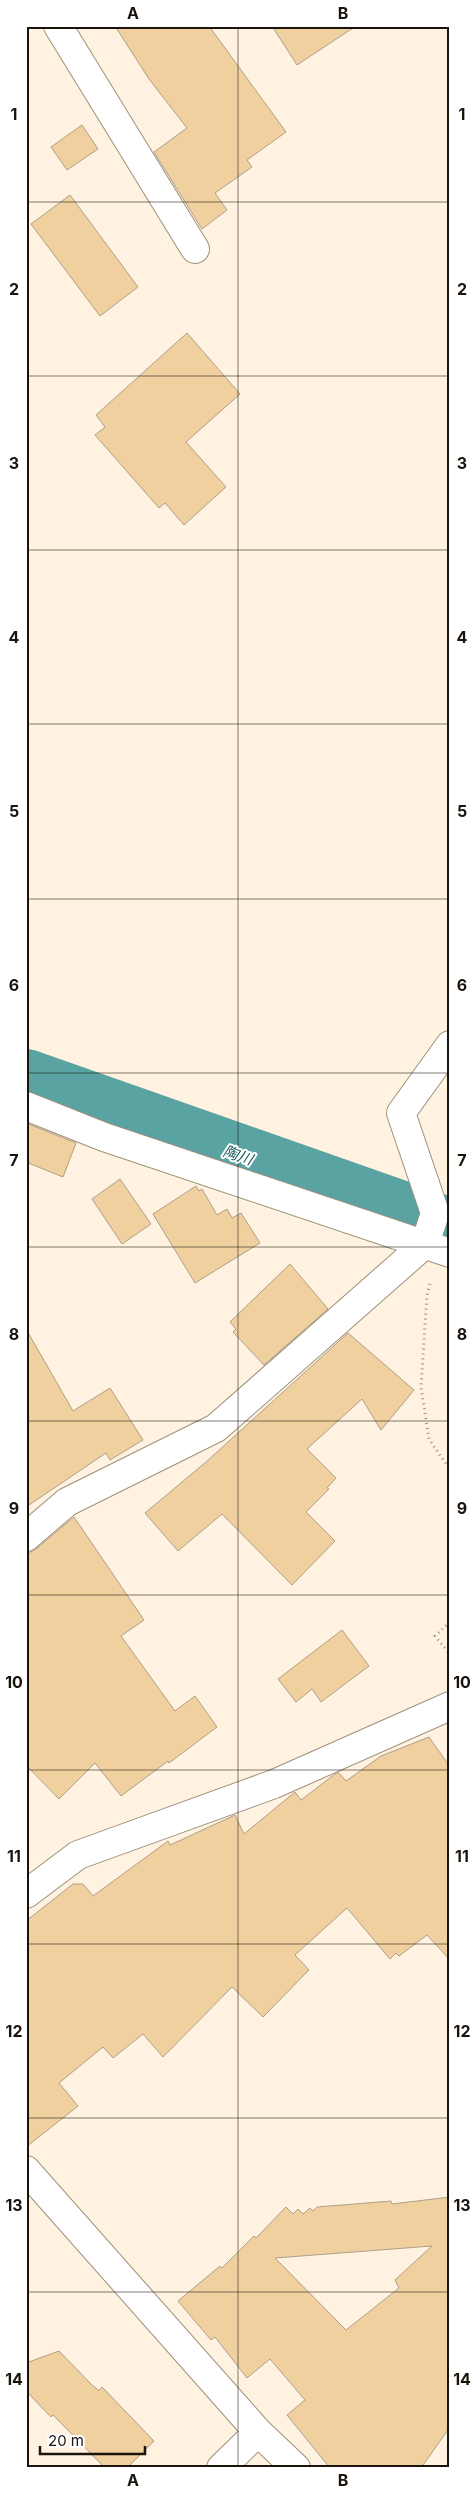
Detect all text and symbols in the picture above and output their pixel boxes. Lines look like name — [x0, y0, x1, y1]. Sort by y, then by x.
text: A — [127, 3, 139, 23]
text: B — [338, 3, 348, 23]
text: 1 — [11, 104, 17, 124]
text: 1 — [459, 104, 465, 124]
text: 2 — [9, 279, 19, 299]
text: 2 — [457, 279, 467, 299]
text: 3 — [9, 453, 19, 473]
text: 3 — [457, 453, 467, 473]
text: 4 — [9, 627, 20, 647]
text: 4 — [457, 627, 468, 647]
text: 5 — [9, 801, 19, 821]
text: 5 — [457, 801, 467, 821]
text: 6 — [9, 975, 19, 995]
text: 6 — [457, 975, 467, 995]
water label: 陶川 — [221, 1141, 257, 1170]
text: 7 — [9, 1150, 19, 1170]
text: 7 — [457, 1150, 467, 1170]
text: 8 — [9, 1324, 19, 1344]
text: 8 — [457, 1324, 467, 1344]
text: 9 — [9, 1498, 19, 1518]
text: 9 — [457, 1498, 467, 1518]
text: 10 — [5, 1672, 23, 1692]
text: 10 — [453, 1672, 471, 1692]
text: 11 — [7, 1846, 21, 1866]
text: 11 — [455, 1846, 469, 1866]
text: 12 — [6, 2021, 22, 2041]
text: 12 — [454, 2021, 470, 2041]
text: 13 — [5, 2195, 23, 2215]
text: 13 — [453, 2195, 471, 2215]
text: 14 — [5, 2369, 23, 2389]
text: 14 — [453, 2369, 471, 2389]
scale bar — [40, 2424, 145, 2456]
text: 20 m — [48, 2431, 84, 2450]
text: A — [127, 2470, 139, 2490]
text: B — [338, 2470, 348, 2490]

